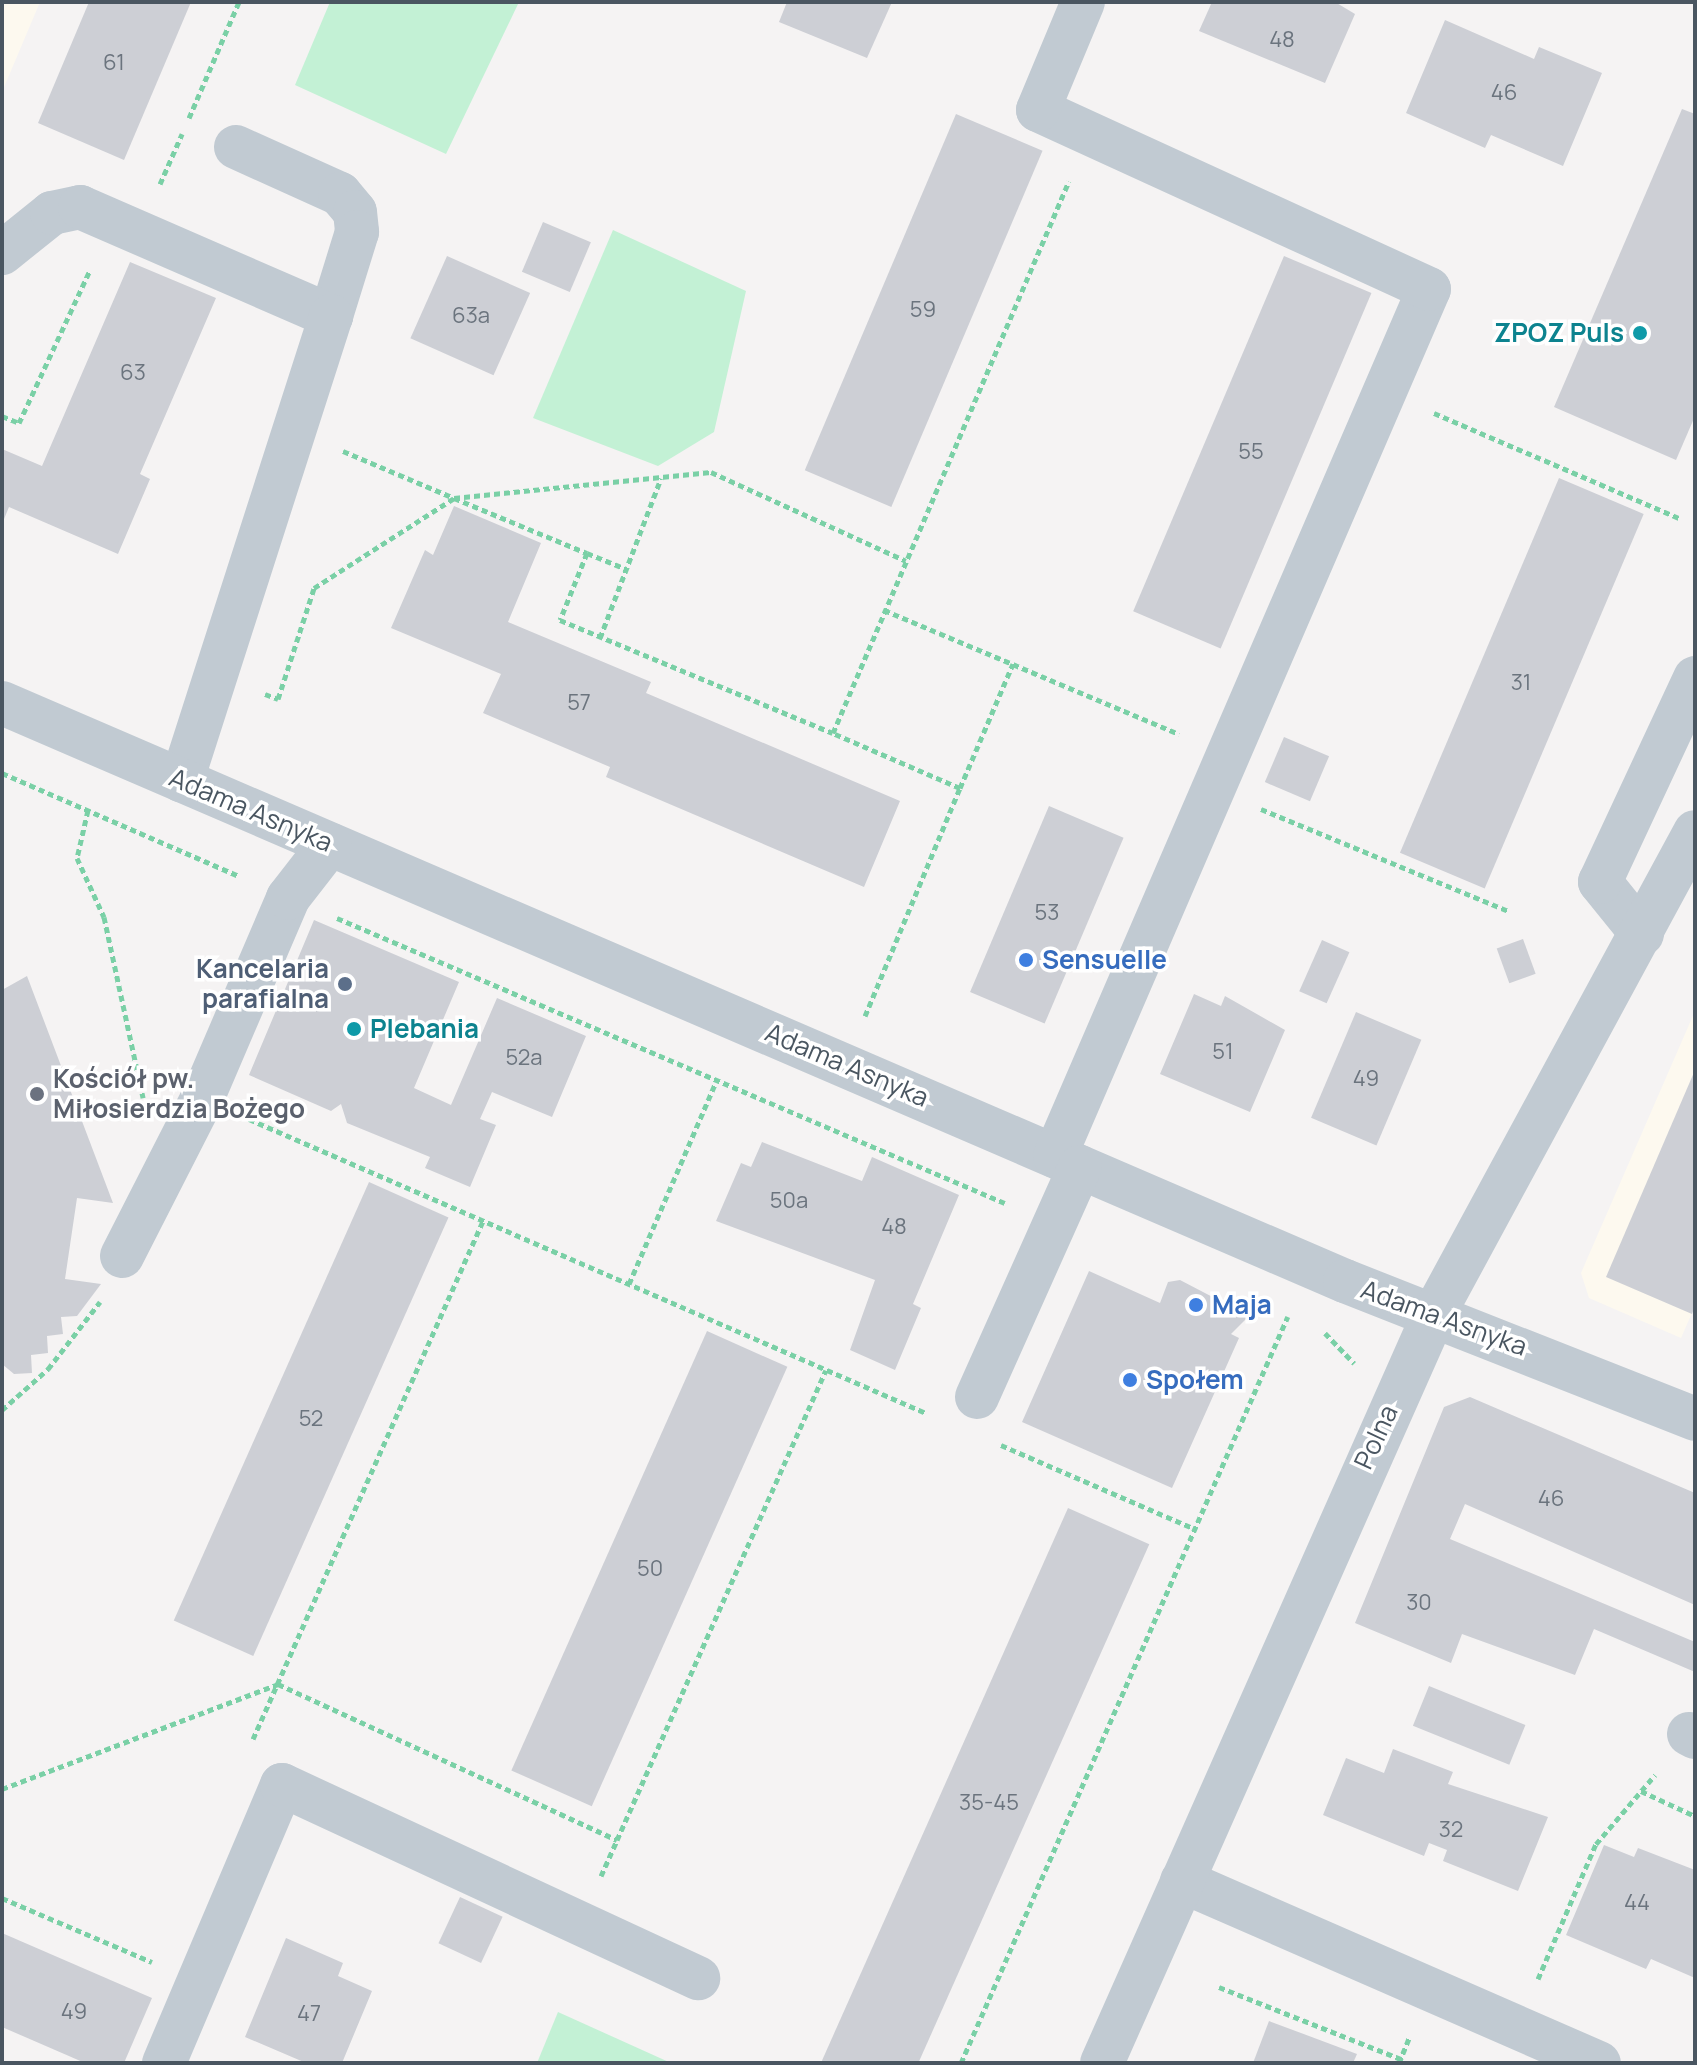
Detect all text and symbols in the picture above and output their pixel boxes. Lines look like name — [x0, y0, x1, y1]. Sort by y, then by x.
house number: 48 — [1269, 27, 1295, 53]
house number: 61 — [103, 50, 125, 76]
house number: 46 — [1491, 80, 1517, 106]
house number: 59 — [910, 297, 936, 323]
house number: 63a — [452, 303, 490, 329]
place label: ZPOZ Puls — [1494, 317, 1624, 349]
marker: ZPOZ Puls — [1631, 324, 1649, 342]
house number: 63 — [120, 360, 146, 386]
house number: 55 — [1238, 439, 1264, 465]
house number: 31 — [1511, 670, 1531, 696]
house number: 57 — [567, 690, 591, 716]
street label: Adama Asnyka — [165, 762, 337, 858]
house number: 53 — [1035, 900, 1059, 926]
place label: Sensuelle — [1042, 944, 1167, 976]
marker: Sensuelle — [1017, 951, 1035, 969]
place label: Kancelaria parafialna — [196, 953, 329, 1014]
marker: Kancelaria parafialna — [336, 975, 354, 993]
place label: Plebania — [370, 1013, 479, 1045]
street label: Adama Asnyka — [761, 1017, 933, 1113]
marker: Plebania — [345, 1020, 363, 1038]
house number: 51 — [1212, 1039, 1234, 1065]
house number: 52a — [506, 1045, 542, 1071]
place label: Kościół pw. Miłosierdzia Bożego — [53, 1063, 305, 1124]
house number: 49 — [1353, 1066, 1379, 1092]
marker: Kościół pw. Miłosierdzia Bożego — [28, 1085, 46, 1103]
house number: 50a — [770, 1188, 808, 1214]
house number: 48 — [881, 1214, 907, 1240]
street label: Adama Asnyka — [1357, 1274, 1531, 1362]
place label: Maja — [1212, 1289, 1272, 1321]
marker: Maja — [1187, 1296, 1205, 1314]
place label: Społem — [1146, 1364, 1244, 1396]
marker: Społem — [1121, 1371, 1139, 1389]
street label: Polna — [1348, 1400, 1404, 1474]
house number: 52 — [299, 1406, 323, 1432]
house number: 46 — [1538, 1486, 1564, 1512]
house number: 50 — [637, 1556, 663, 1582]
house number: 30 — [1406, 1590, 1432, 1616]
house number: 35-45 — [959, 1790, 1019, 1816]
house number: 32 — [1439, 1817, 1463, 1843]
house number: 44 — [1624, 1890, 1650, 1916]
house number: 49 — [61, 1999, 87, 2025]
house number: 47 — [297, 2001, 321, 2027]

